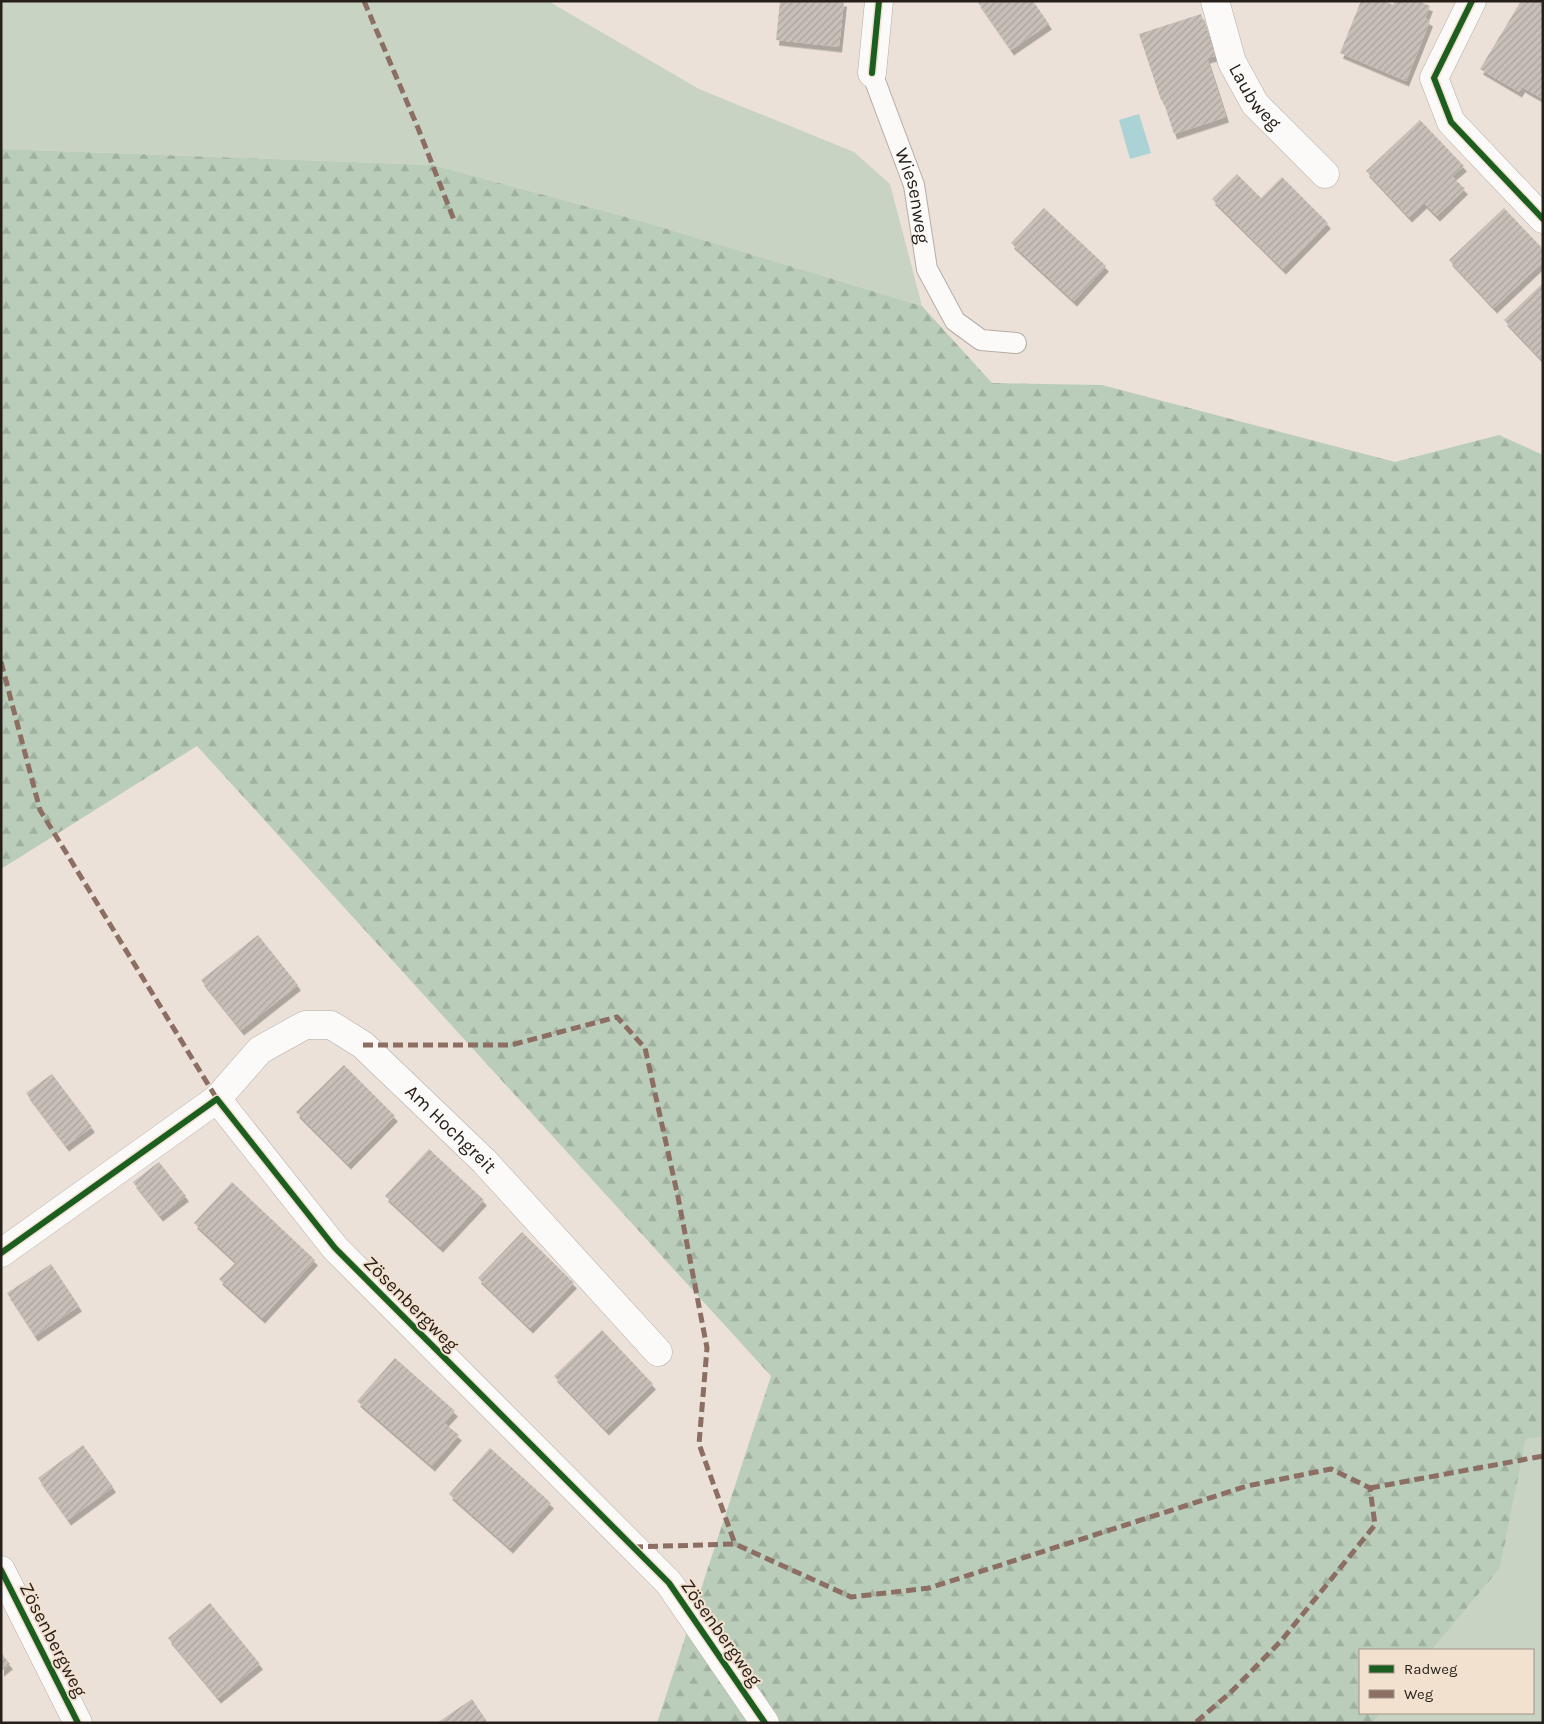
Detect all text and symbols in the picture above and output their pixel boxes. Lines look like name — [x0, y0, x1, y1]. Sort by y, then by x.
street label: Laubweg — [1224, 60, 1286, 135]
street label: Wiesenweg — [890, 145, 934, 246]
street label: Am Hochgreit — [401, 1080, 501, 1178]
street label: Zösenbergweg — [359, 1252, 463, 1356]
street label: Zösenbergweg — [676, 1575, 766, 1691]
street label: Zösenbergweg — [15, 1579, 91, 1701]
legend — [1359, 1649, 1534, 1714]
text: Radweg — [1404, 1660, 1458, 1678]
text: Weg — [1404, 1685, 1434, 1703]

